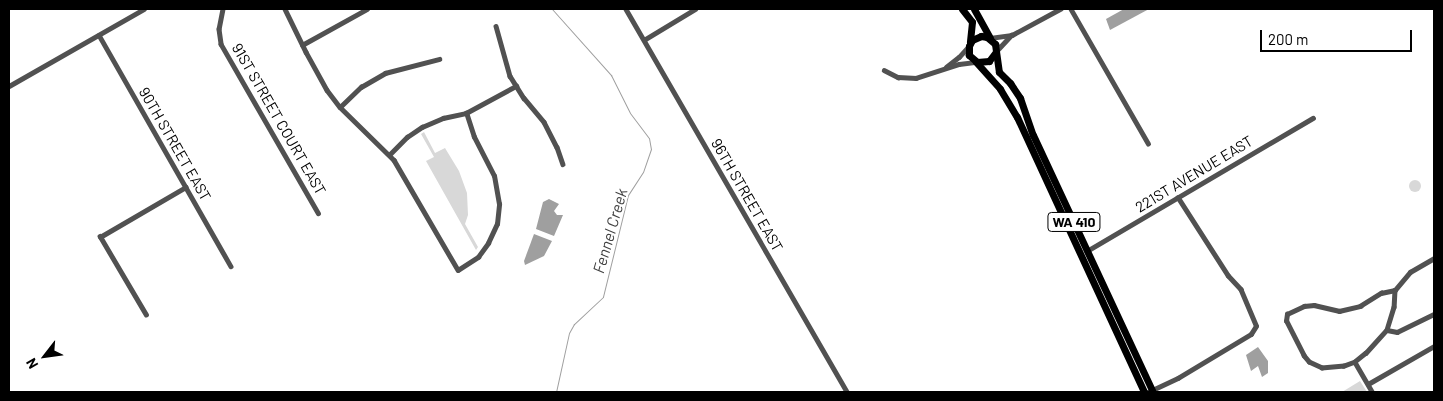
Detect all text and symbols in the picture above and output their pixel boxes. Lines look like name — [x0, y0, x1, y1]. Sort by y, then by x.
scale bar — [1263, 20, 1416, 52]
text: 200 m — [1268, 30, 1308, 48]
street label: 91ST STREET COURT EAST — [228, 40, 330, 198]
street label: 90TH STREET EAST — [135, 84, 215, 204]
street label: 221ST AVENUE EAST — [1132, 132, 1256, 216]
street label: 96TH STREET EAST — [707, 135, 787, 255]
water label: Fennel Creek — [589, 186, 631, 276]
road number: WA 410 — [1046, 210, 1102, 233]
north arrow — [20, 331, 70, 381]
text: N — [22, 355, 41, 372]

